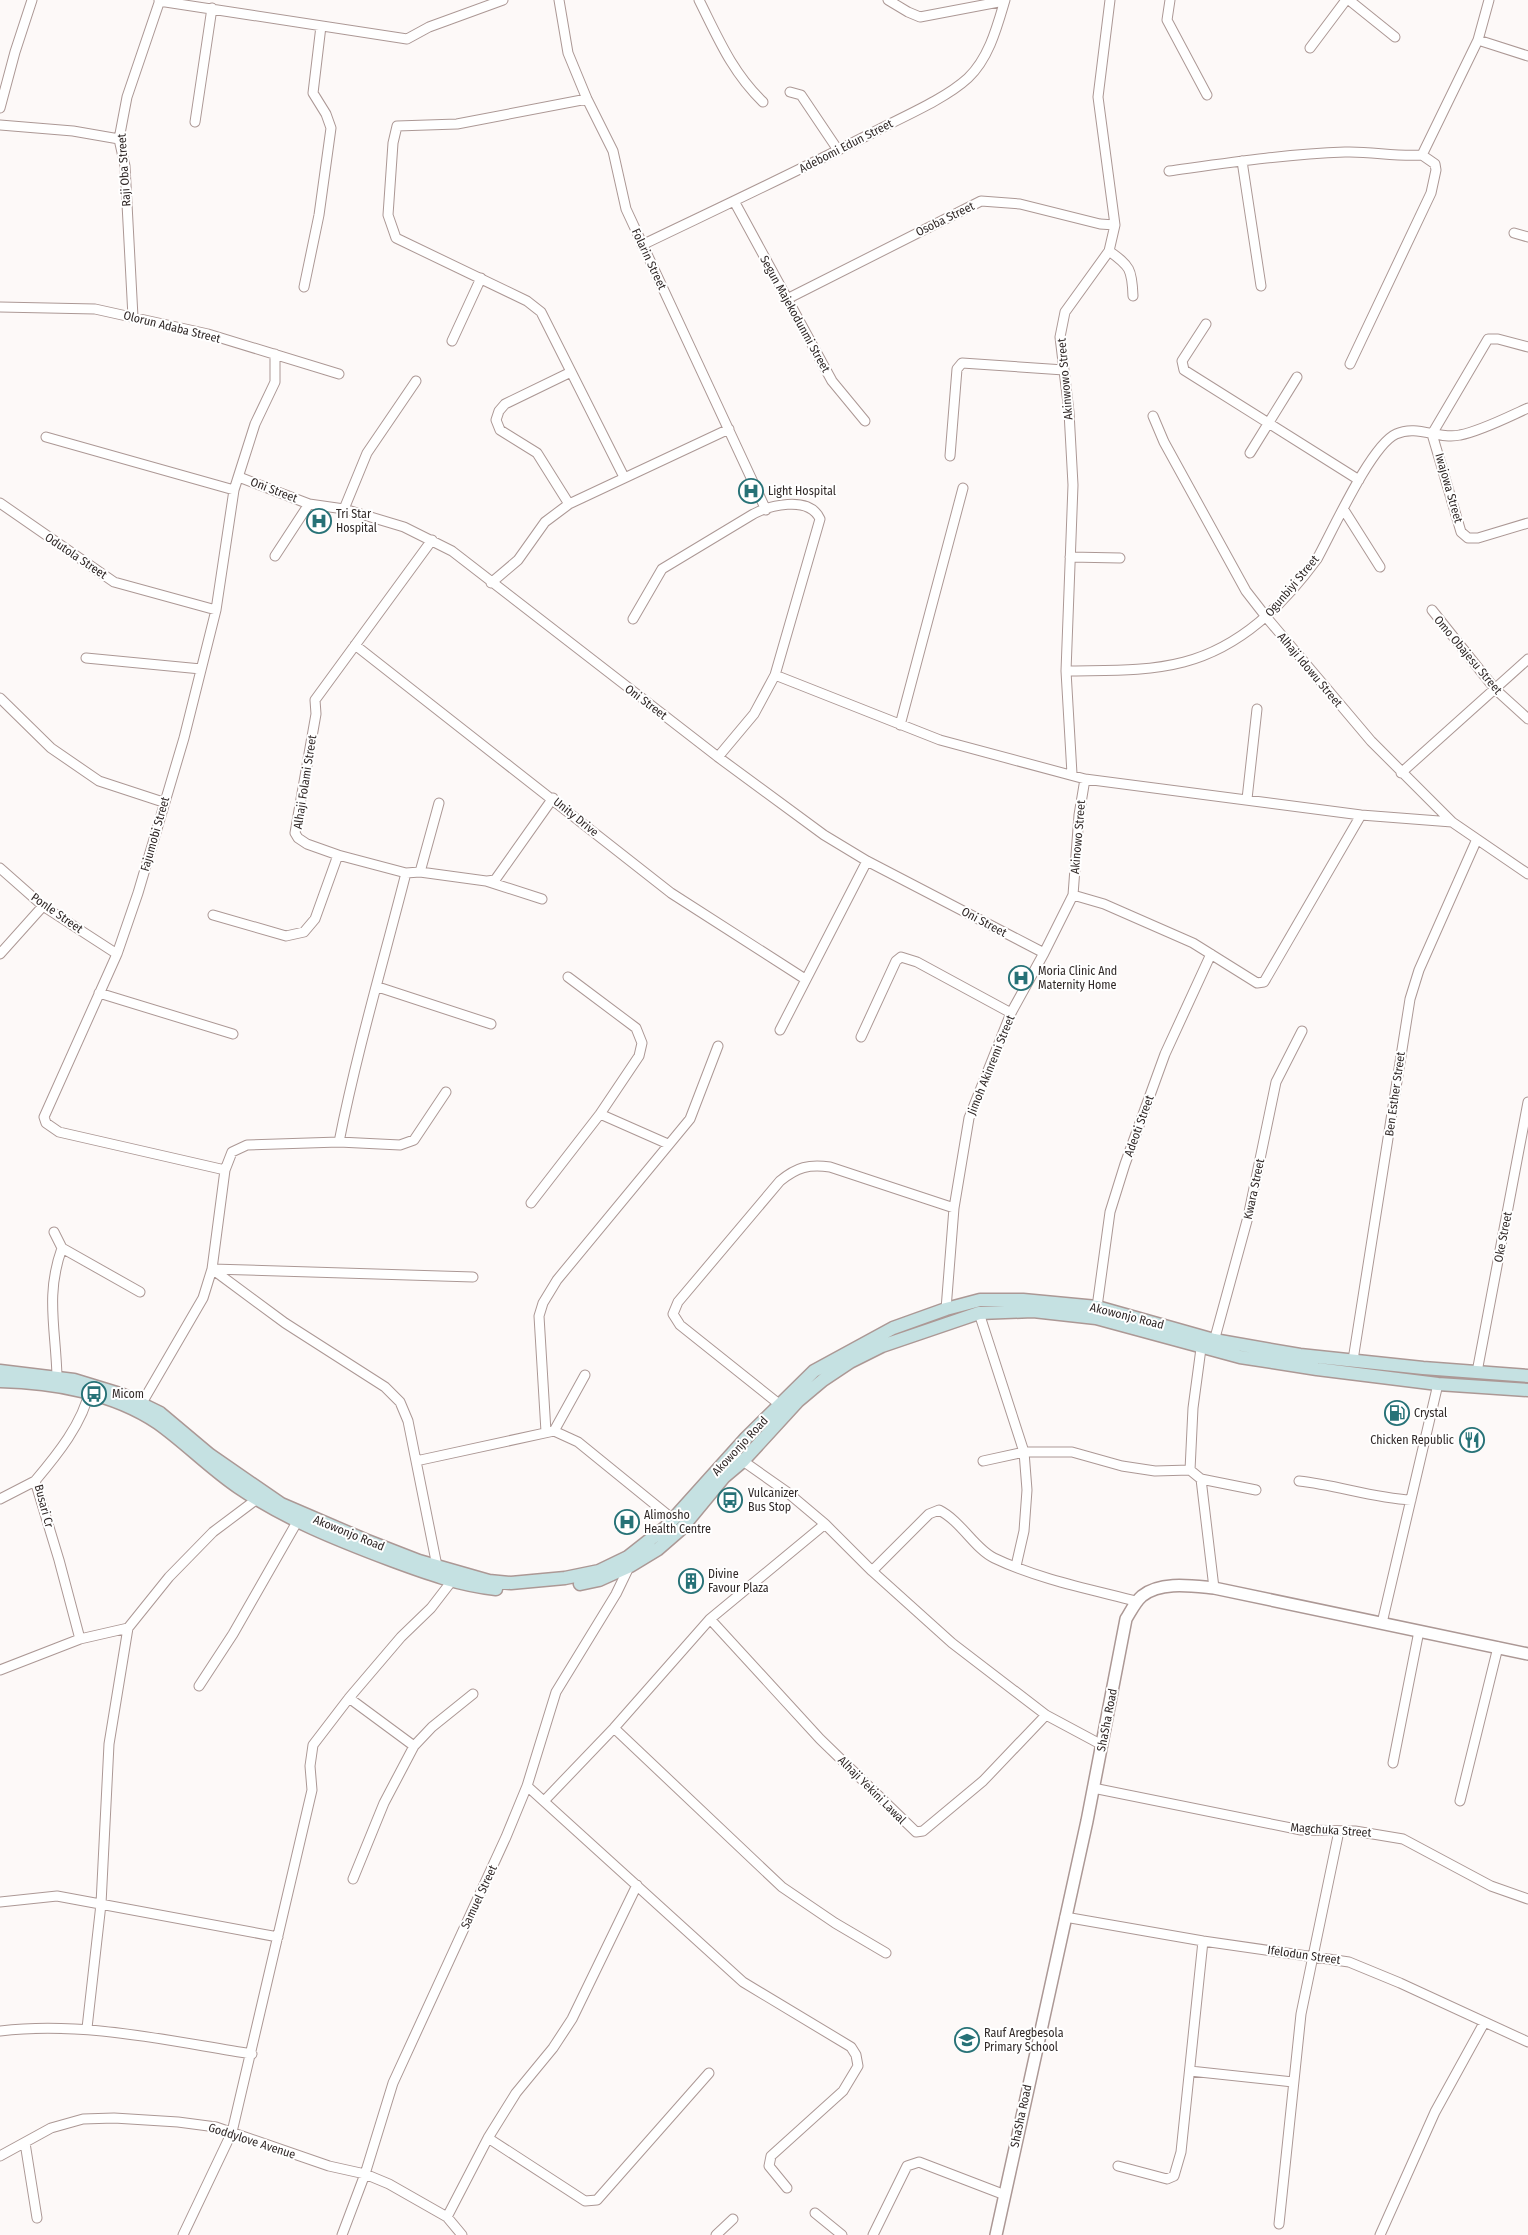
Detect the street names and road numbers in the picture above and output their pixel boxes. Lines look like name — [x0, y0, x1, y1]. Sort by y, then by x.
street label: Adebomi Edun Street — [797, 116, 895, 176]
street label: Raji Oba Street — [114, 133, 134, 207]
street label: Osoba Street — [913, 199, 977, 239]
street label: Folarin Street — [629, 226, 669, 292]
street label: Segun Majekodunmi Street — [757, 253, 833, 375]
street label: Olorun Adaba Street — [122, 308, 222, 346]
street label: Akinwowo Street — [1054, 338, 1076, 420]
street label: Iwajowa Street — [1432, 452, 1466, 525]
street label: Oni Street — [249, 475, 300, 505]
street label: Odutola Street — [42, 530, 110, 582]
street label: Ogunbiyi Street — [1262, 552, 1322, 620]
street label: Omo Obajesu Street — [1431, 613, 1505, 697]
street label: Alhaji Idowu Street — [1275, 630, 1345, 710]
street label: Oni Street — [622, 682, 670, 722]
street label: Alhaji Folami Street — [291, 734, 319, 830]
street label: Fajumobi Street — [138, 795, 172, 873]
street label: Unity Drive — [551, 795, 601, 839]
street label: Akinowo Street — [1068, 799, 1088, 875]
street label: Ponle Street — [28, 890, 86, 936]
street label: Oni Street — [959, 904, 1009, 940]
street label: Jimoh Akinremi Street — [965, 1013, 1017, 1117]
street label: Ben Esther Street — [1382, 1051, 1408, 1137]
street label: Adeoti Street — [1121, 1093, 1157, 1159]
street label: Kwara Street — [1241, 1157, 1267, 1221]
street label: Oke Street — [1491, 1210, 1515, 1264]
street label: Akowonjo Road — [1089, 1300, 1165, 1332]
street label: Akowonjo Road — [709, 1414, 771, 1478]
street label: Busari Cr — [32, 1483, 57, 1530]
street label: Akowonjo Road — [311, 1512, 387, 1554]
street label: ShaSha Road — [1094, 1687, 1120, 1753]
street label: Alhaji Yekini Lawal — [835, 1753, 909, 1827]
street label: Magchuka Street — [1290, 1820, 1372, 1840]
street label: Samuel Street — [458, 1863, 500, 1931]
street label: Ifelodun Street — [1267, 1943, 1341, 1967]
street label: ShaSha Road — [1007, 2083, 1035, 2149]
street label: Goddylove Avenue — [207, 2120, 297, 2162]

